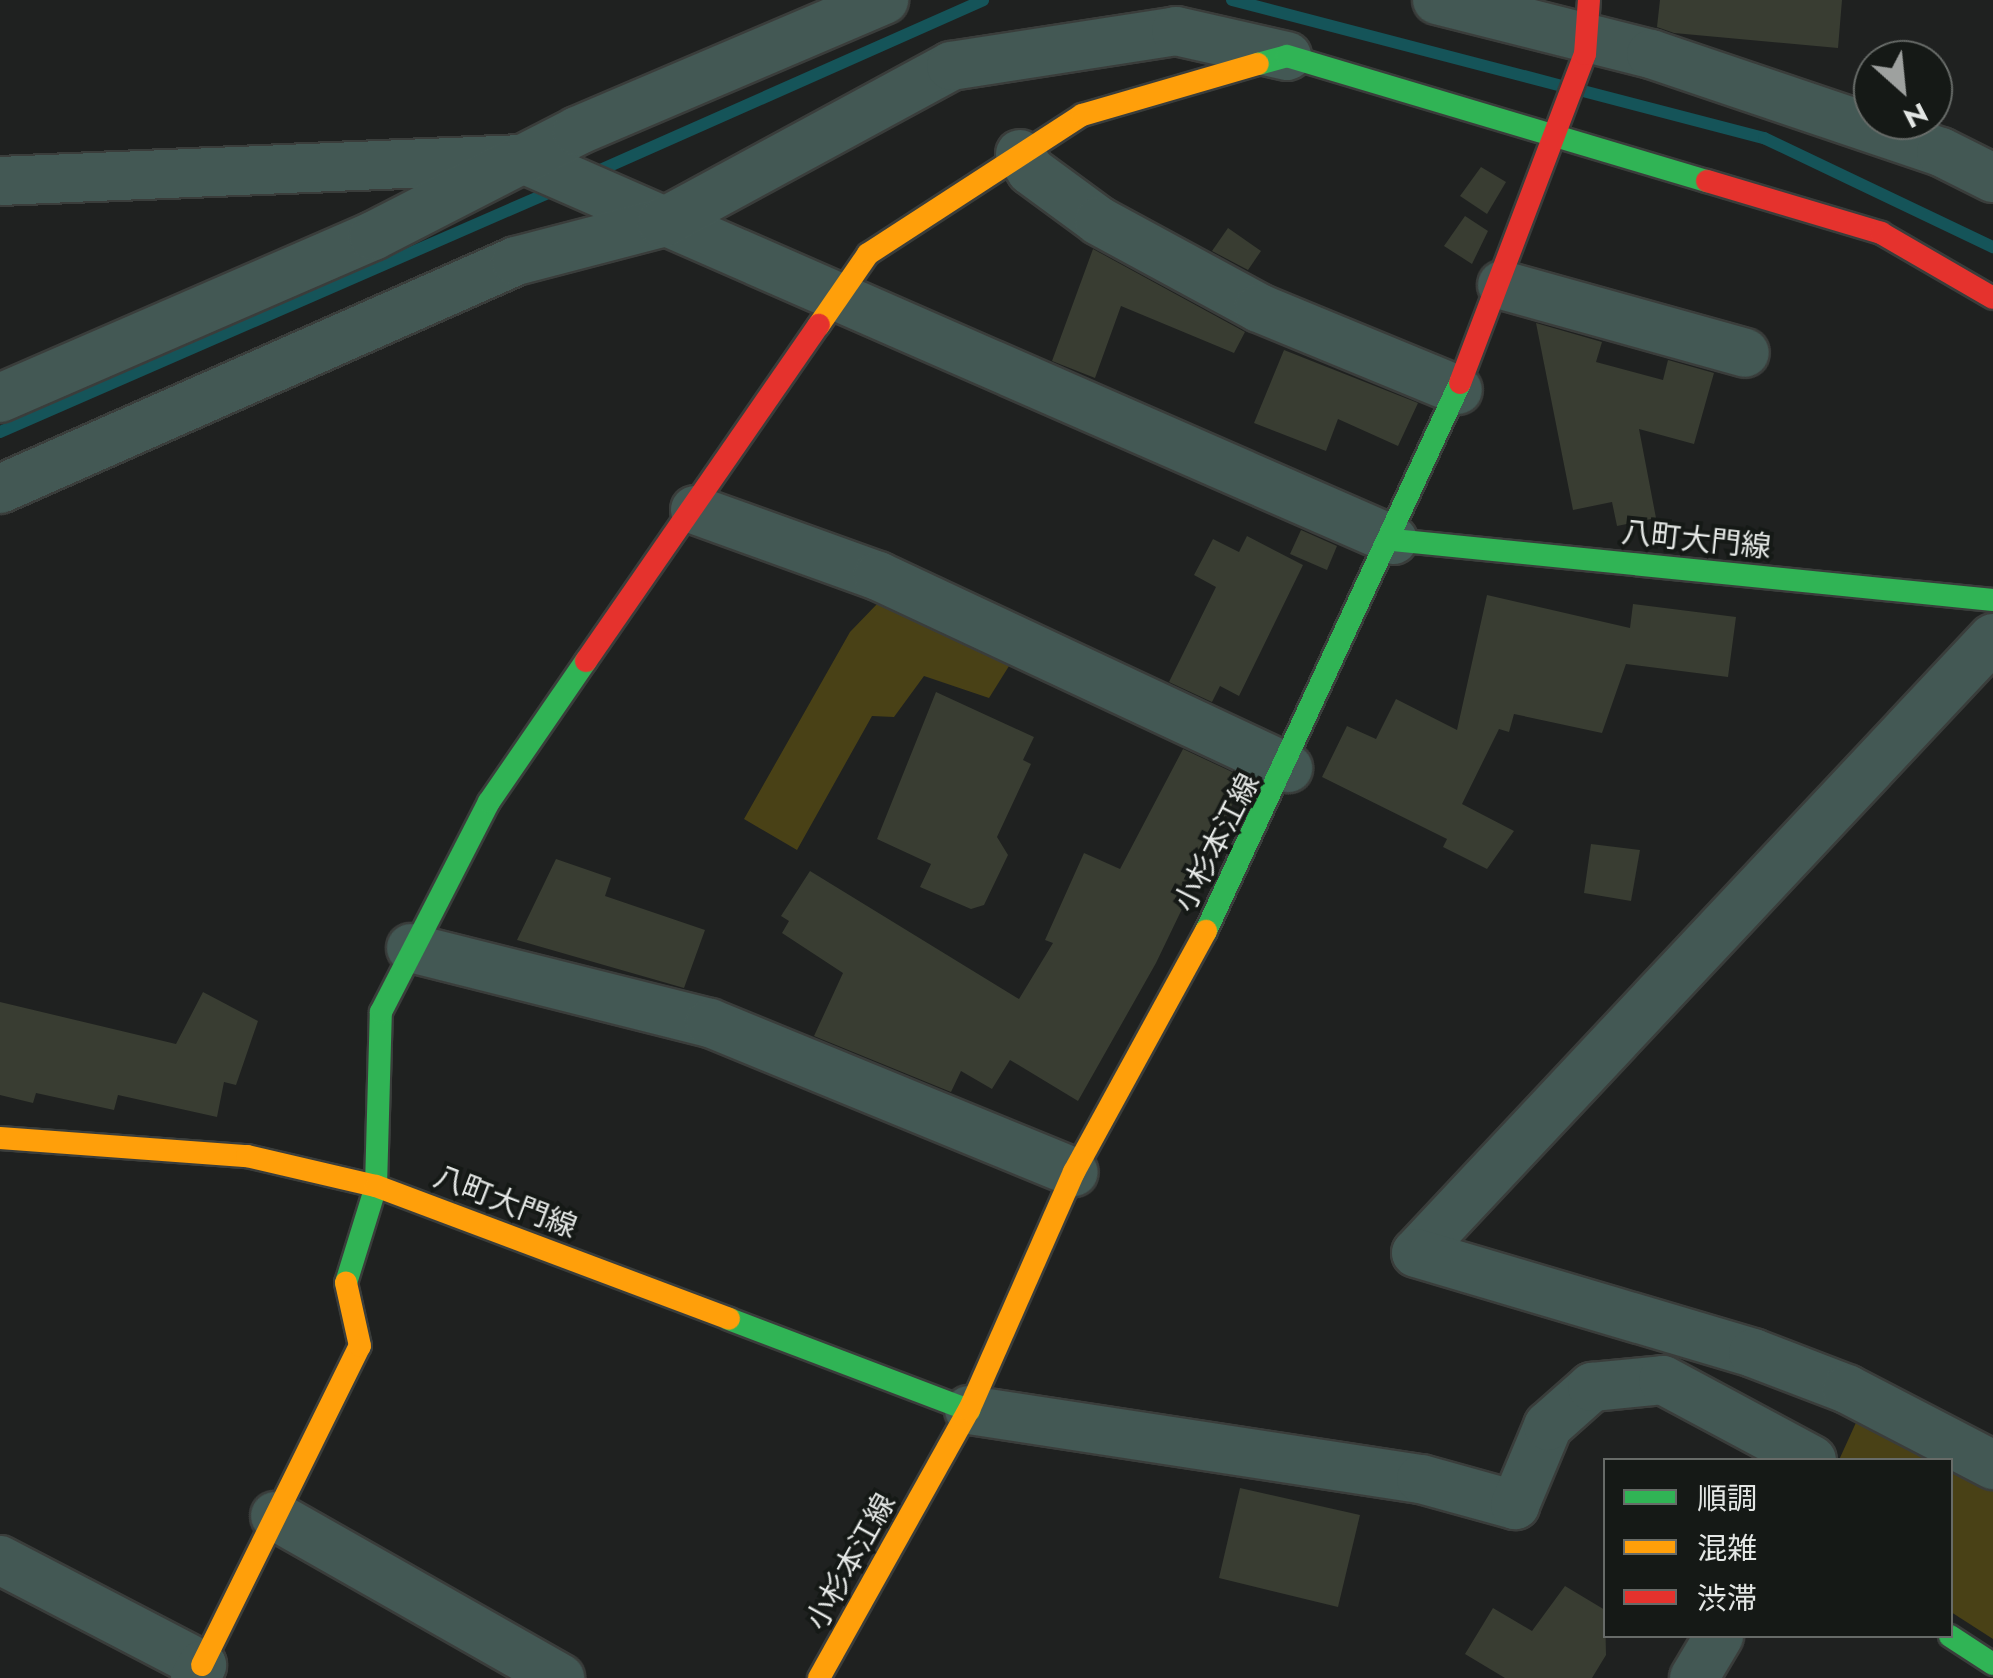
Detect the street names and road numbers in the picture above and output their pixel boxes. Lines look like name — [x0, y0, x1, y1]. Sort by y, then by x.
street label: 八町大門線 — [1620, 514, 1772, 566]
street label: 小杉本江線 — [1167, 768, 1267, 918]
street label: 八町大門線 — [429, 1158, 581, 1246]
street label: 小杉本江線 — [799, 1488, 903, 1636]

